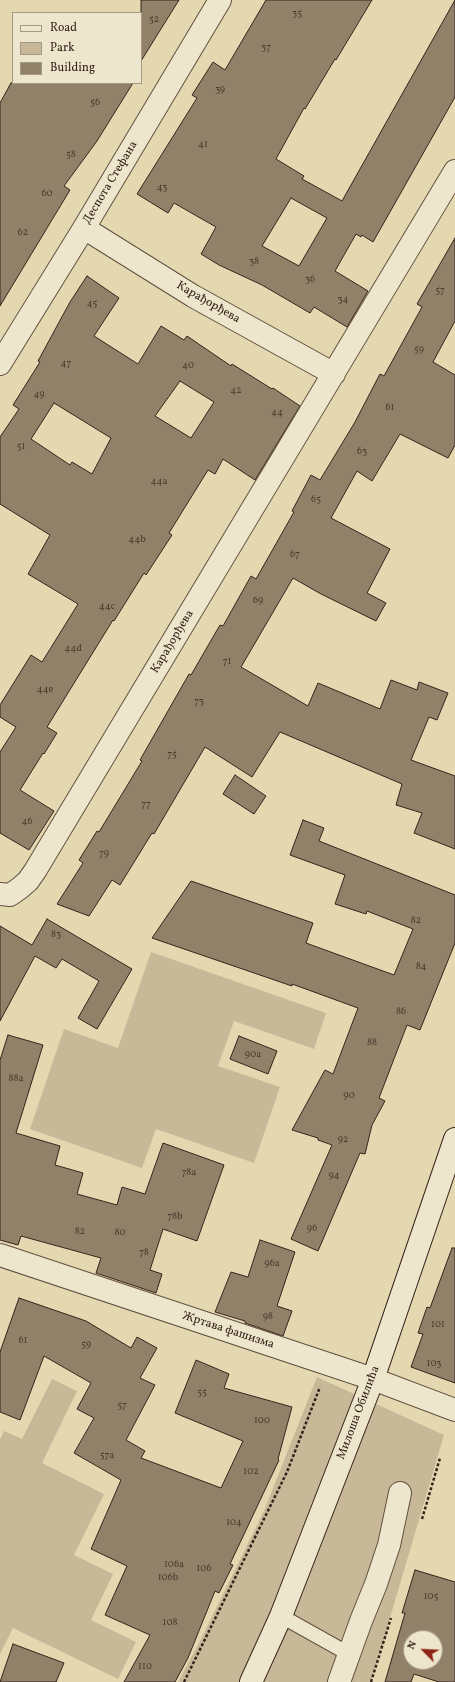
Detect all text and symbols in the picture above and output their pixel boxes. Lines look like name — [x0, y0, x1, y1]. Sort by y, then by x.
house number: 35 — [292, 8, 302, 20]
legend — [12, 12, 142, 84]
house number: 52 — [149, 14, 159, 26]
text: Road — [50, 20, 77, 36]
text: Park — [50, 40, 75, 56]
house number: 37 — [261, 42, 271, 54]
text: Building — [50, 60, 95, 76]
house number: 39 — [215, 84, 225, 96]
house number: 56 — [90, 97, 100, 109]
street label: Деспота Стефана — [81, 139, 141, 227]
house number: 41 — [198, 139, 208, 151]
house number: 58 — [66, 149, 76, 161]
house number: 43 — [157, 182, 167, 194]
house number: 60 — [41, 188, 53, 200]
house number: 62 — [18, 227, 28, 239]
house number: 38 — [249, 256, 259, 268]
house number: 36 — [305, 274, 315, 286]
street label: Карађорђева — [174, 279, 242, 327]
house number: 57 — [435, 285, 445, 297]
house number: 34 — [337, 294, 349, 306]
house number: 45 — [87, 298, 97, 310]
house number: 59 — [414, 344, 424, 356]
house number: 47 — [61, 358, 71, 370]
house number: 40 — [182, 360, 194, 372]
house number: 42 — [230, 385, 242, 397]
house number: 49 — [34, 389, 44, 401]
house number: 61 — [386, 402, 394, 414]
house number: 44 — [271, 407, 283, 419]
house number: 51 — [17, 441, 25, 453]
house number: 63 — [357, 446, 367, 458]
house number: 44a — [151, 476, 167, 488]
house number: 65 — [311, 494, 321, 506]
house number: 44b — [128, 534, 146, 546]
house number: 67 — [290, 549, 300, 561]
house number: 69 — [253, 595, 263, 607]
house number: 44c — [99, 601, 115, 613]
street label: Карађорђева — [148, 608, 198, 676]
house number: 44d — [64, 643, 82, 655]
house number: 71 — [223, 656, 231, 668]
house number: 44e — [37, 684, 53, 696]
house number: 73 — [194, 696, 204, 708]
house number: 75 — [167, 749, 177, 761]
house number: 77 — [141, 799, 151, 811]
house number: 46 — [22, 816, 32, 828]
house number: 79 — [99, 848, 109, 860]
house number: 82 — [411, 915, 421, 927]
house number: 83 — [51, 929, 61, 941]
house number: 84 — [416, 961, 426, 973]
house number: 86 — [396, 1006, 406, 1018]
house number: 88 — [367, 1037, 377, 1049]
house number: 90a — [245, 1049, 261, 1061]
house number: 88a — [8, 1073, 24, 1085]
house number: 90 — [343, 1090, 355, 1102]
house number: 92 — [338, 1134, 348, 1146]
house number: 78a — [182, 1167, 196, 1179]
house number: 94 — [329, 1170, 339, 1182]
house number: 78b — [167, 1211, 183, 1223]
house number: 96 — [307, 1223, 317, 1235]
house number: 82 — [75, 1226, 85, 1238]
house number: 80 — [114, 1227, 126, 1239]
house number: 78 — [139, 1247, 149, 1259]
house number: 96a — [264, 1258, 280, 1270]
street label: Жртава фашизма — [180, 1309, 276, 1353]
house number: 98 — [263, 1311, 273, 1323]
house number: 101 — [431, 1319, 445, 1331]
house number: 61 — [19, 1335, 27, 1347]
house number: 59 — [81, 1339, 91, 1351]
house number: 103 — [427, 1358, 441, 1370]
street label: Милоша Обилића — [335, 1364, 383, 1462]
house number: 55 — [197, 1387, 207, 1399]
house number: 57 — [117, 1400, 127, 1412]
house number: 100 — [254, 1415, 270, 1427]
house number: 57a — [100, 1450, 114, 1462]
house number: 102 — [243, 1466, 259, 1478]
house number: 104 — [226, 1517, 242, 1529]
house number: 106a — [164, 1559, 184, 1571]
house number: 106 — [196, 1563, 212, 1575]
house number: 106b — [158, 1572, 178, 1584]
house number: 105 — [424, 1591, 438, 1603]
house number: 108 — [163, 1617, 177, 1629]
north arrow — [403, 1630, 443, 1670]
text: N — [404, 1639, 421, 1652]
house number: 110 — [138, 1661, 152, 1673]

